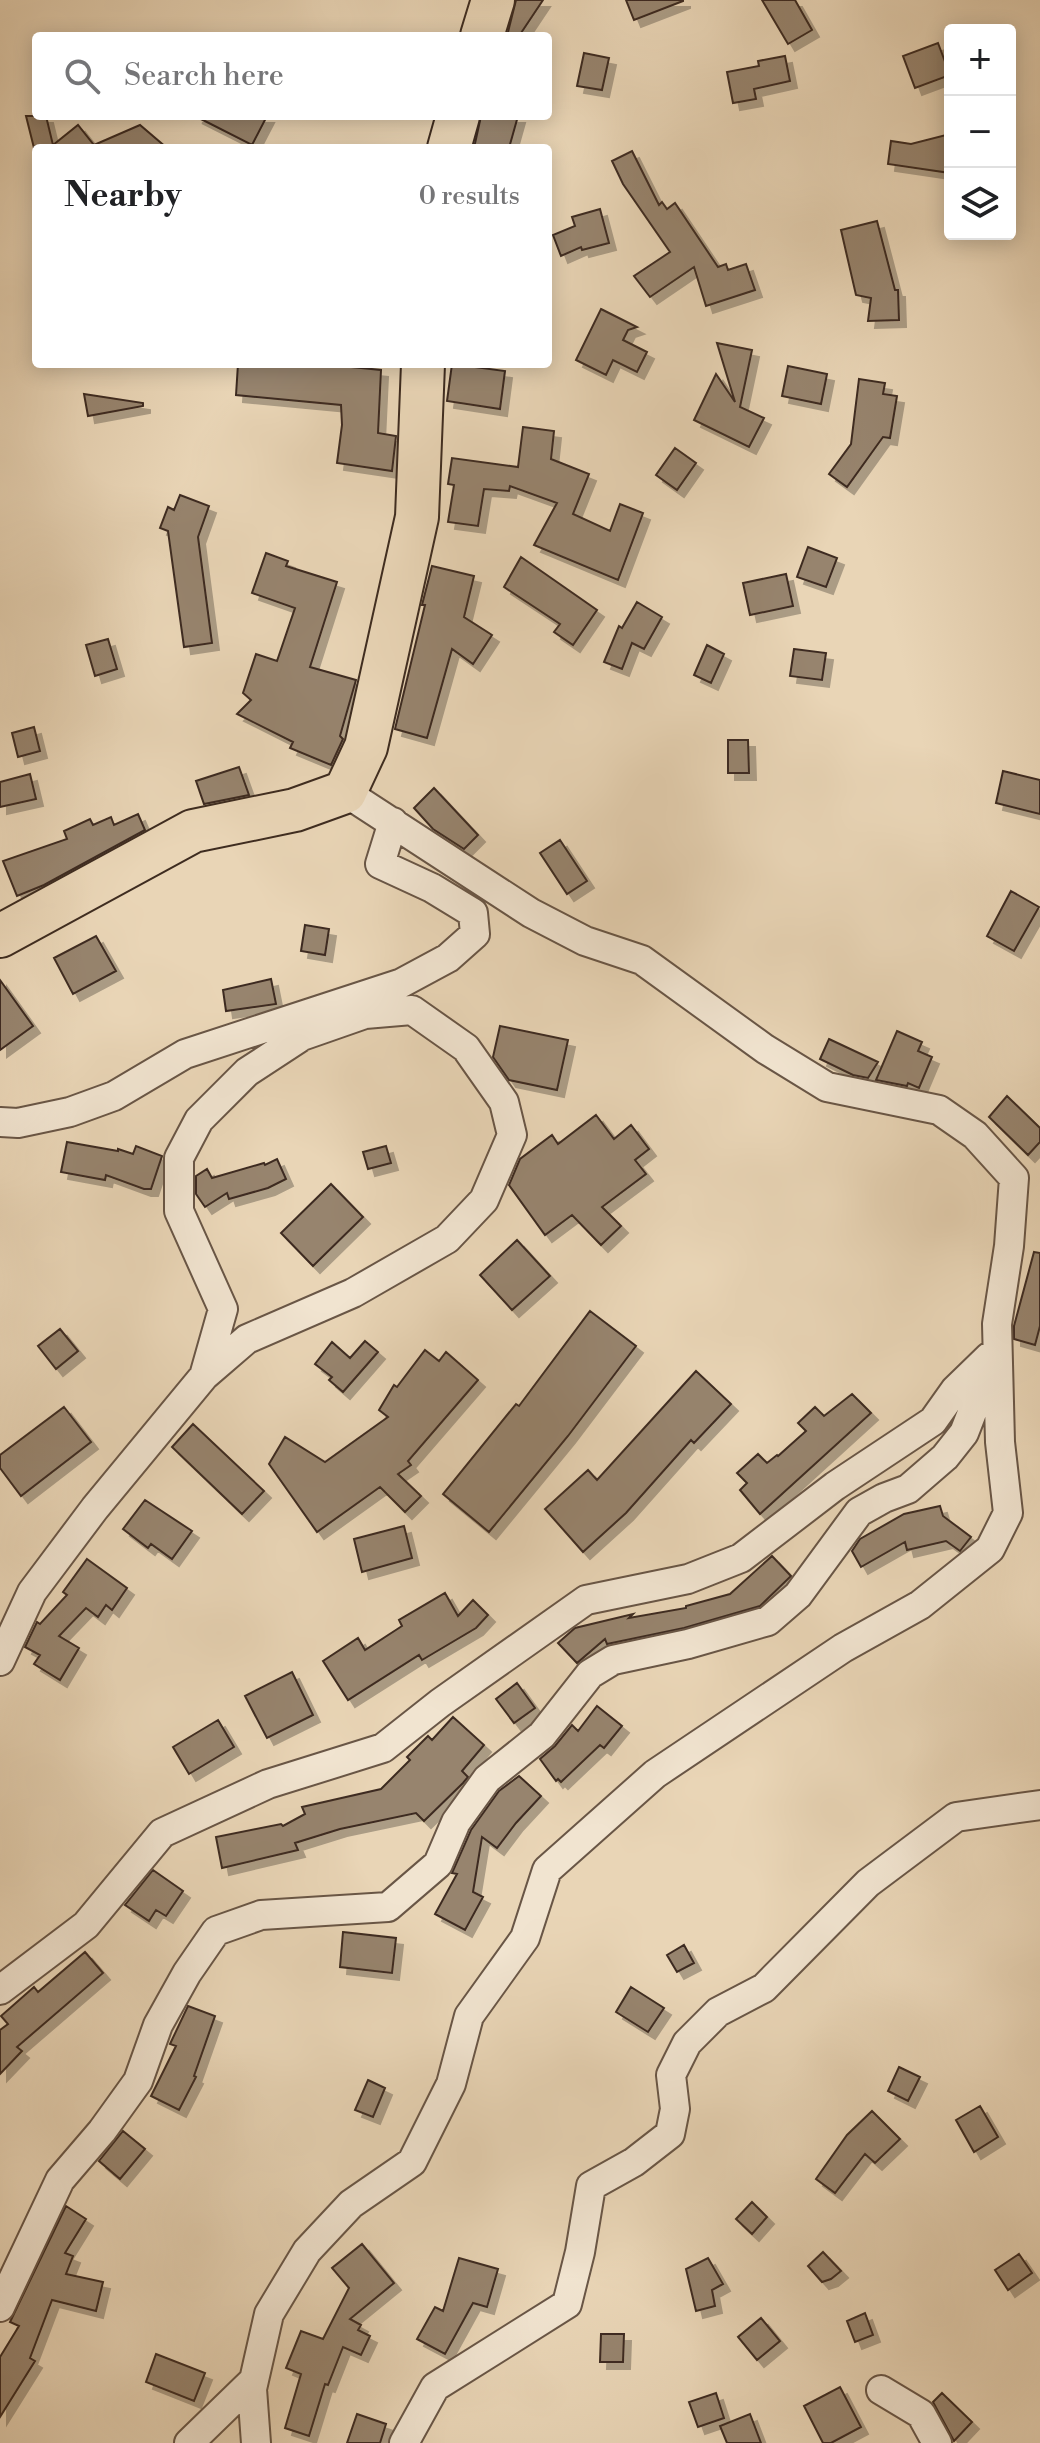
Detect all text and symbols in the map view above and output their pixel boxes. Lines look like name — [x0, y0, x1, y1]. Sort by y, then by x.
map controls — [944, 24, 1016, 240]
button: + — [944, 24, 1016, 96]
search box — [32, 32, 552, 120]
icon: search — [60, 54, 104, 98]
text: Search here — [124, 57, 284, 95]
button: − — [944, 96, 1016, 168]
button: layers — [944, 168, 1016, 240]
text: Nearby — [64, 175, 182, 217]
text: 0 results — [419, 180, 520, 212]

